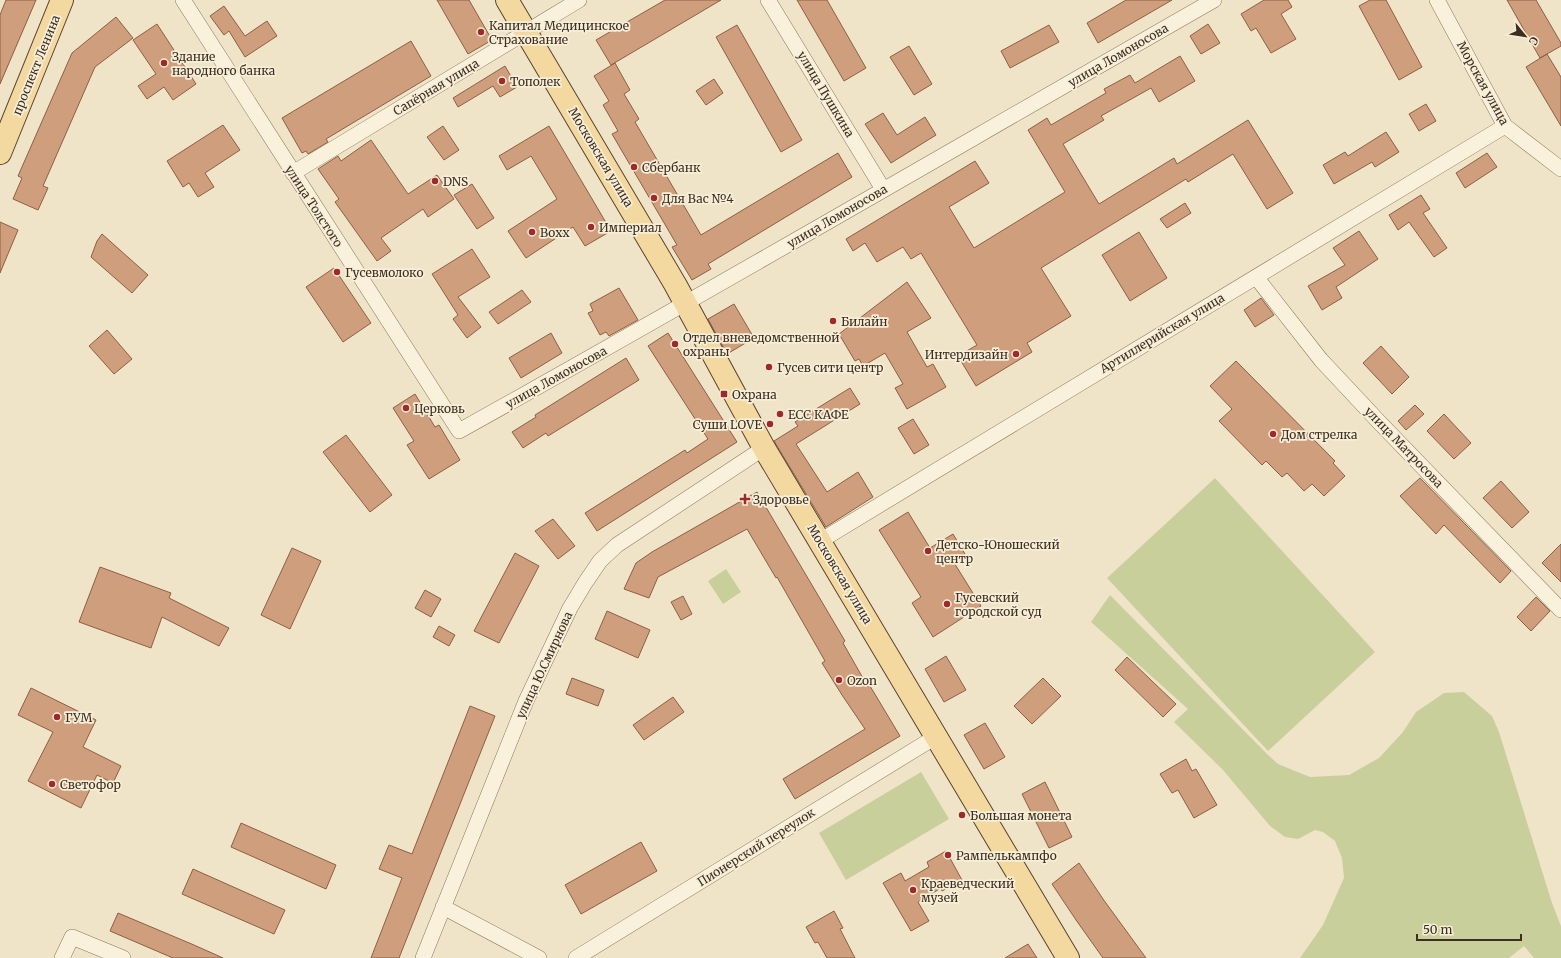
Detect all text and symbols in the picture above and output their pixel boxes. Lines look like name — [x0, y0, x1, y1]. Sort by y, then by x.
street label: проспект Ленина — [9, 12, 63, 117]
north arrow — [1505, 16, 1545, 56]
place label: Капитал Медицинское Страхование — [489, 18, 629, 47]
street label: улица Ломоносова — [1065, 20, 1171, 90]
marker: Капитал Медицинское Страхование — [476, 27, 486, 37]
text: С — [1526, 34, 1542, 48]
street label: Морская улица — [1454, 38, 1512, 128]
street label: улица Пушкина — [794, 48, 858, 140]
place label: Здание народного банка — [172, 49, 276, 78]
street label: Сапёрная улица — [390, 55, 482, 118]
marker: Здание народного банка — [159, 58, 169, 68]
place label: Тополек — [510, 74, 561, 89]
marker: Тополек — [497, 76, 507, 86]
street label: Московская улица — [565, 104, 637, 210]
place label: Сбербанк — [642, 160, 701, 175]
street label: улица Толстого — [282, 162, 346, 250]
marker: Сбербанк — [629, 162, 639, 172]
place label: DNS — [443, 174, 468, 189]
marker: DNS — [430, 176, 440, 186]
street label: улица Ломоносова — [784, 181, 890, 251]
place label: Для Вас №4 — [662, 191, 734, 206]
marker: Для Вас №4 — [649, 193, 659, 203]
place label: Империал — [599, 220, 662, 235]
marker: Империал — [586, 222, 596, 232]
place label: Boxx — [540, 225, 571, 240]
marker: Boxx — [527, 227, 537, 237]
place label: Гусевмолоко — [345, 265, 423, 280]
marker: Гусевмолоко — [332, 267, 342, 277]
street label: Артиллерийская улица — [1096, 290, 1227, 377]
place label: Билайн — [841, 314, 888, 329]
marker: Билайн — [828, 316, 838, 326]
place label: Отдел вневедомственной охраны — [683, 330, 839, 359]
marker: Отдел вневедомственной охраны — [670, 339, 680, 349]
street label: улица Ломоносова — [503, 343, 610, 411]
place label: Интердизайн — [925, 347, 1008, 362]
marker: Интердизайн — [1011, 349, 1021, 359]
place label: Гусев сити центр — [777, 360, 883, 375]
marker: Гусев сити центр — [764, 362, 774, 372]
place label: Охрана — [732, 387, 777, 402]
marker: Охрана — [719, 389, 729, 399]
place label: Церковь — [414, 401, 465, 416]
marker: Церковь — [401, 403, 411, 413]
street label: улица Матросова — [1362, 403, 1447, 491]
place label: ЕСС КАФЕ — [788, 407, 849, 422]
marker: ЕСС КАФЕ — [775, 409, 785, 419]
place label: Суши LOVE — [693, 417, 762, 432]
marker: Суши LOVE — [765, 419, 775, 429]
place label: Дом стрелка — [1281, 427, 1358, 442]
marker: Дом стрелка — [1268, 429, 1278, 439]
place label: Здоровье — [753, 492, 809, 507]
marker: Здоровье — [740, 494, 750, 504]
street label: Московская улица — [804, 521, 876, 627]
place label: Детско-Юношеский центр — [936, 537, 1060, 566]
marker: Детско-Юношеский центр — [923, 546, 933, 556]
place label: Гусевский городской суд — [955, 590, 1042, 619]
marker: Гусевский городской суд — [942, 599, 952, 609]
street label: улица Ю.Смирнова — [513, 609, 576, 721]
place label: Ozon — [847, 673, 877, 688]
marker: Ozon — [834, 675, 844, 685]
place label: ГУМ — [65, 710, 93, 725]
marker: ГУМ — [52, 712, 62, 722]
place label: Светофор — [60, 777, 121, 792]
marker: Светофор — [47, 779, 57, 789]
street label: Пионерский переулок — [694, 804, 818, 889]
place label: Большая монета — [970, 808, 1072, 823]
marker: Большая монета — [957, 810, 967, 820]
place label: Рампелькампфо — [956, 848, 1057, 863]
marker: Рампелькампфо — [943, 850, 953, 860]
place label: Краеведческий музей — [921, 876, 1014, 905]
marker: Краеведческий музей — [908, 885, 918, 895]
scale bar — [1417, 916, 1521, 942]
text: 50 m — [1423, 922, 1452, 937]

